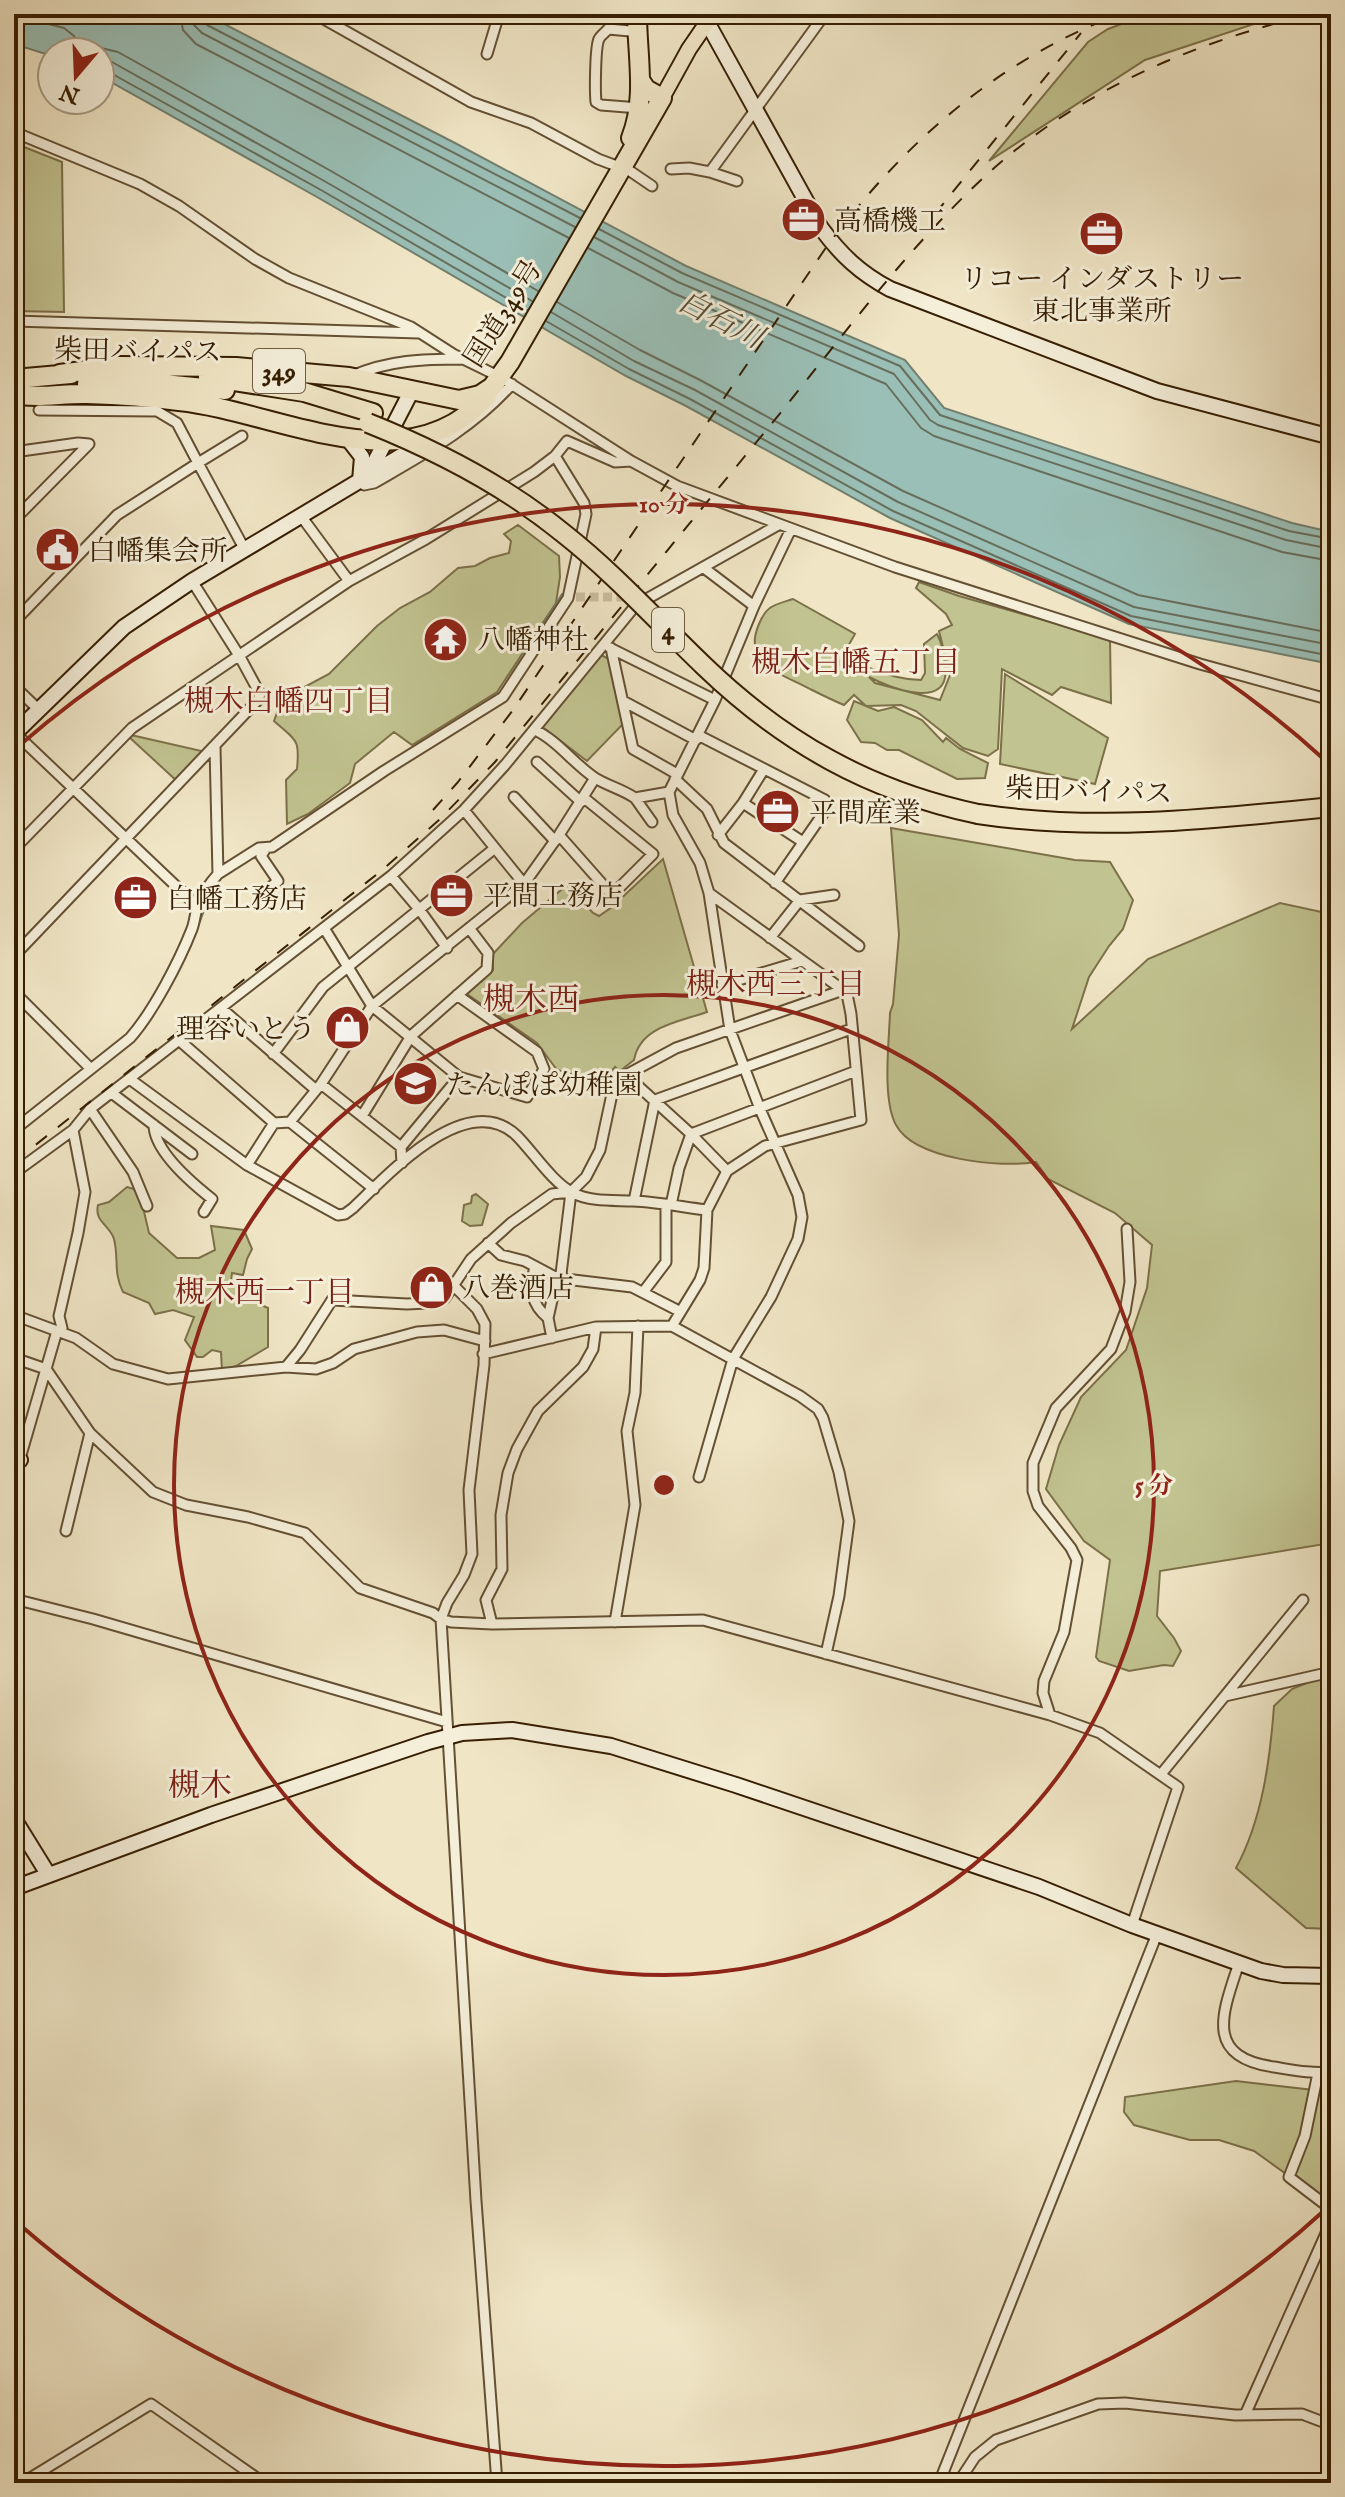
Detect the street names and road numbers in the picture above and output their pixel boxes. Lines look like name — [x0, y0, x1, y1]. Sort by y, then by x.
street label: 国道349号 — [457, 254, 551, 375]
street label: 柴田バイパス — [54, 334, 222, 371]
road number: 349 — [253, 349, 305, 393]
road number: 4 — [652, 608, 684, 652]
street label: 柴田バイパス — [1005, 772, 1173, 813]

